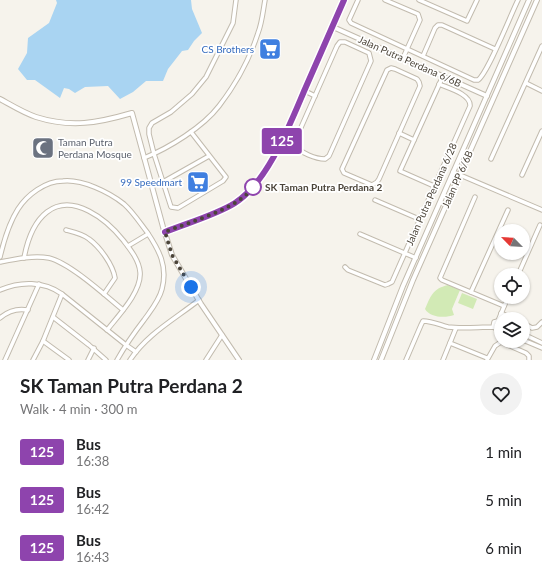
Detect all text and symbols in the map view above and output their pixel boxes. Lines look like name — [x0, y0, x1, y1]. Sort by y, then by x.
street label: Jalan Putra Perdana 6/6B — [357, 33, 463, 89]
supermarket icon: CS Brothers — [257, 36, 283, 62]
place label: CS Brothers — [202, 43, 254, 55]
line badge: 125 — [259, 128, 305, 154]
text: 125 — [270, 132, 294, 149]
mosque icon: Taman Putra Perdana Mosque — [30, 135, 56, 161]
place label: Taman Putra Perdana Mosque — [58, 136, 132, 160]
street label: Jalan Putra Perdana 6/28 — [403, 141, 459, 247]
street label: Jalan PP 6/6B — [439, 149, 475, 209]
supermarket icon: 99 Speedmart — [185, 169, 211, 195]
place label: 99 Speedmart — [120, 176, 182, 188]
marker: SK Taman Putra Perdana 2 — [244, 178, 262, 196]
place label: SK Taman Putra Perdana 2 — [265, 181, 382, 193]
north arrow — [494, 224, 530, 260]
map controls — [494, 224, 530, 348]
button: locate — [494, 268, 530, 304]
your location — [181, 277, 201, 297]
button: layers — [494, 312, 530, 348]
button: heart — [480, 373, 522, 415]
text: SK Taman Putra Perdana 2 — [20, 374, 243, 397]
text: Walk · 4 min · 300 m — [20, 401, 138, 417]
text: Bus — [76, 435, 101, 453]
text: 125 — [30, 443, 54, 460]
text: 1 min — [485, 443, 522, 461]
text: 16:38 — [76, 453, 109, 469]
text: Bus — [76, 483, 101, 501]
text: 125 — [30, 491, 54, 508]
text: 5 min — [485, 491, 522, 509]
text: 16:42 — [76, 501, 109, 517]
text: Bus — [76, 531, 101, 549]
text: 125 — [30, 539, 54, 556]
text: 6 min — [485, 539, 522, 557]
text: 16:43 — [76, 549, 109, 565]

